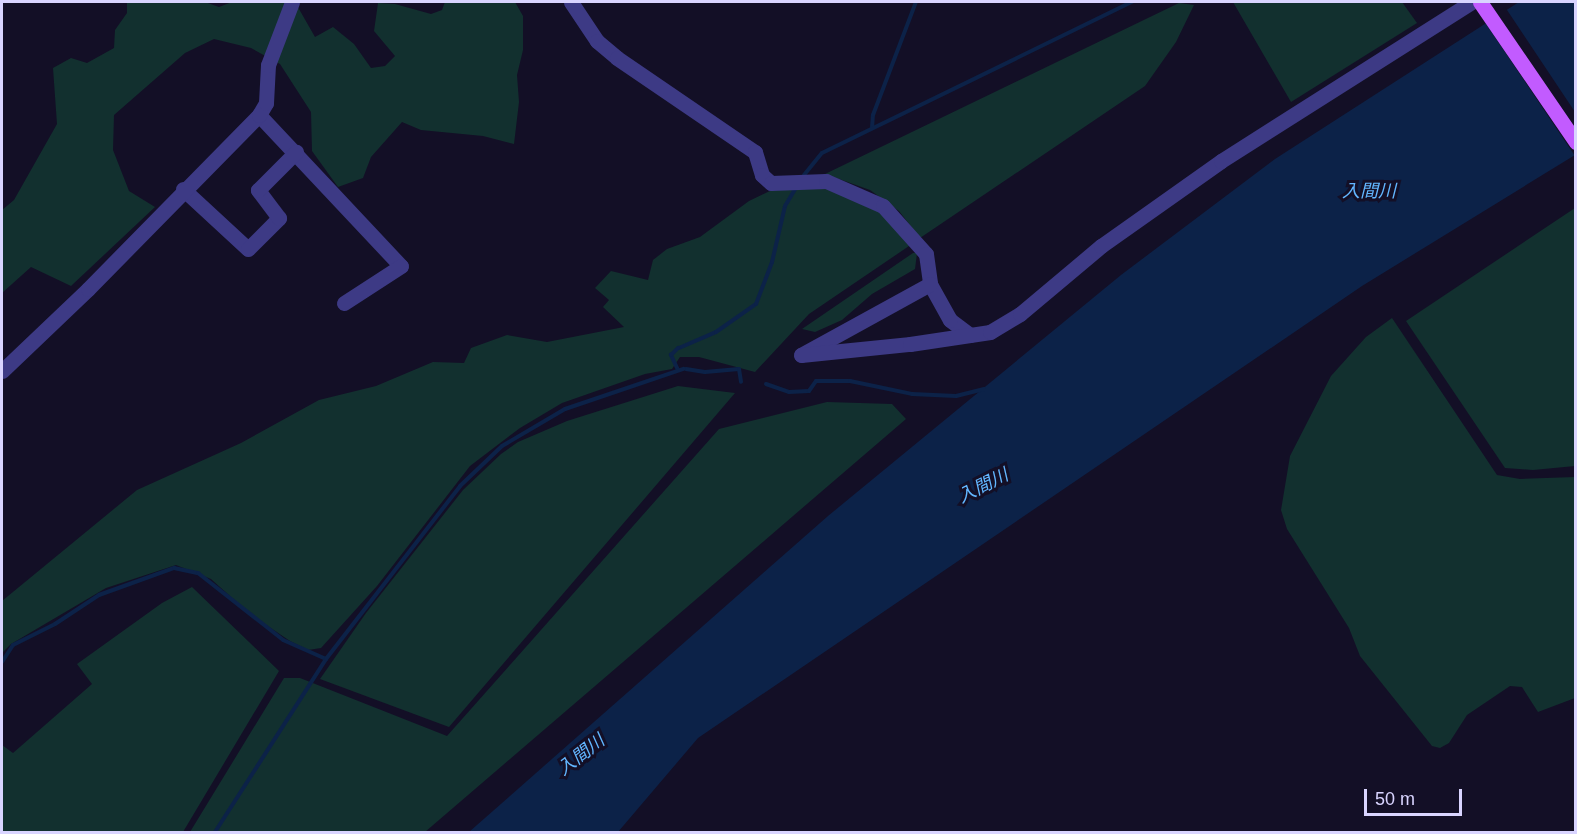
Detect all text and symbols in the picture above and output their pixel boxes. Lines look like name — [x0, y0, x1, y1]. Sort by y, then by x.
water label: 入間川 — [1342, 180, 1396, 202]
water label: 入間川 — [954, 464, 1012, 508]
water label: 入間川 — [553, 730, 609, 780]
scale bar — [1367, 777, 1464, 815]
text: 50 m — [1375, 789, 1415, 809]

